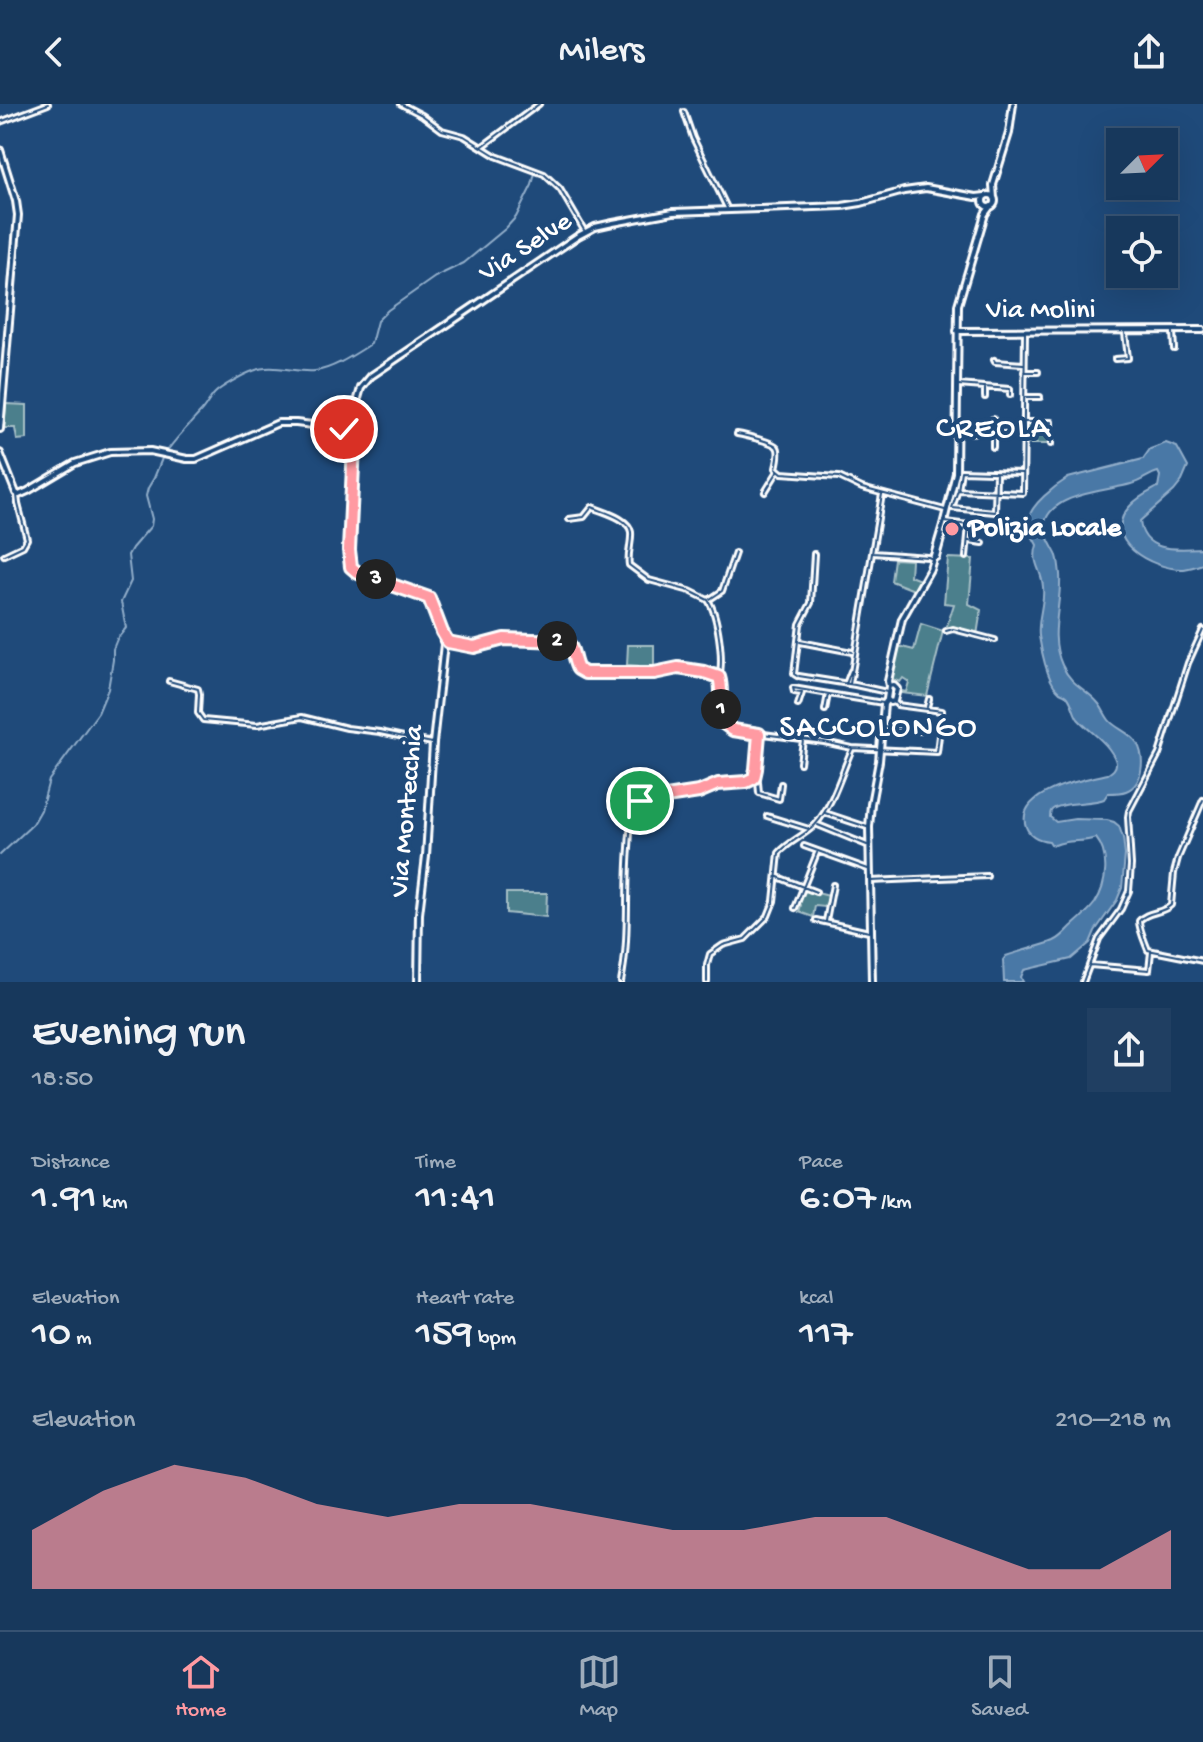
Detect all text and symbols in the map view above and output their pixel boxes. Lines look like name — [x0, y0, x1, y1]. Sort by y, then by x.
icon: back — [32, 30, 76, 74]
icon: share — [1127, 30, 1171, 74]
text: Milers — [559, 31, 644, 74]
north arrow — [1106, 128, 1178, 200]
map controls — [1106, 128, 1178, 288]
street label: Via Selve — [472, 205, 579, 291]
button: locate — [1106, 216, 1178, 288]
street label: Via Molini — [985, 295, 1096, 328]
pin — [310, 395, 378, 463]
icon: check — [322, 407, 366, 451]
district label: CREOLA — [936, 411, 1052, 449]
place label: Polizia Locale — [966, 513, 1123, 546]
marker: Polizia Locale — [943, 520, 961, 538]
pin: 3 — [356, 559, 396, 599]
text: 3 — [370, 566, 382, 592]
pin: 2 — [537, 621, 577, 661]
text: 2 — [552, 628, 562, 654]
pin: 1 — [701, 689, 741, 729]
text: 1 — [717, 696, 725, 722]
district label: SACCOLONGO — [780, 710, 979, 748]
street label: Via Montecchia — [384, 722, 432, 899]
pin — [606, 767, 674, 835]
icon: arrive — [618, 779, 662, 823]
button: share — [1087, 1008, 1171, 1092]
text: Evening run — [32, 1009, 245, 1061]
text: 18:50 — [32, 1065, 93, 1096]
text: Distance — [32, 1150, 110, 1176]
text: Time — [416, 1150, 456, 1176]
text: Pace — [799, 1150, 843, 1176]
text: 1.91 — [32, 1176, 97, 1223]
text: 11:41 — [416, 1176, 496, 1223]
text: 6:07 — [799, 1176, 876, 1223]
text: km — [97, 1190, 128, 1216]
text: /km — [876, 1190, 912, 1216]
text: Elevation — [32, 1286, 119, 1312]
text: Heart rate — [416, 1286, 514, 1312]
text: kcal — [799, 1286, 834, 1312]
text: 10 — [32, 1312, 71, 1359]
text: 159 — [416, 1312, 473, 1359]
text: 117 — [799, 1312, 852, 1359]
text: m — [71, 1326, 92, 1352]
text: bpm — [473, 1326, 516, 1352]
text: Elevation — [32, 1406, 135, 1437]
text: 210–218 m — [1055, 1406, 1171, 1437]
tab: Home — [175, 1650, 226, 1724]
tab: Map — [577, 1650, 621, 1724]
tab: Saved — [971, 1650, 1028, 1724]

